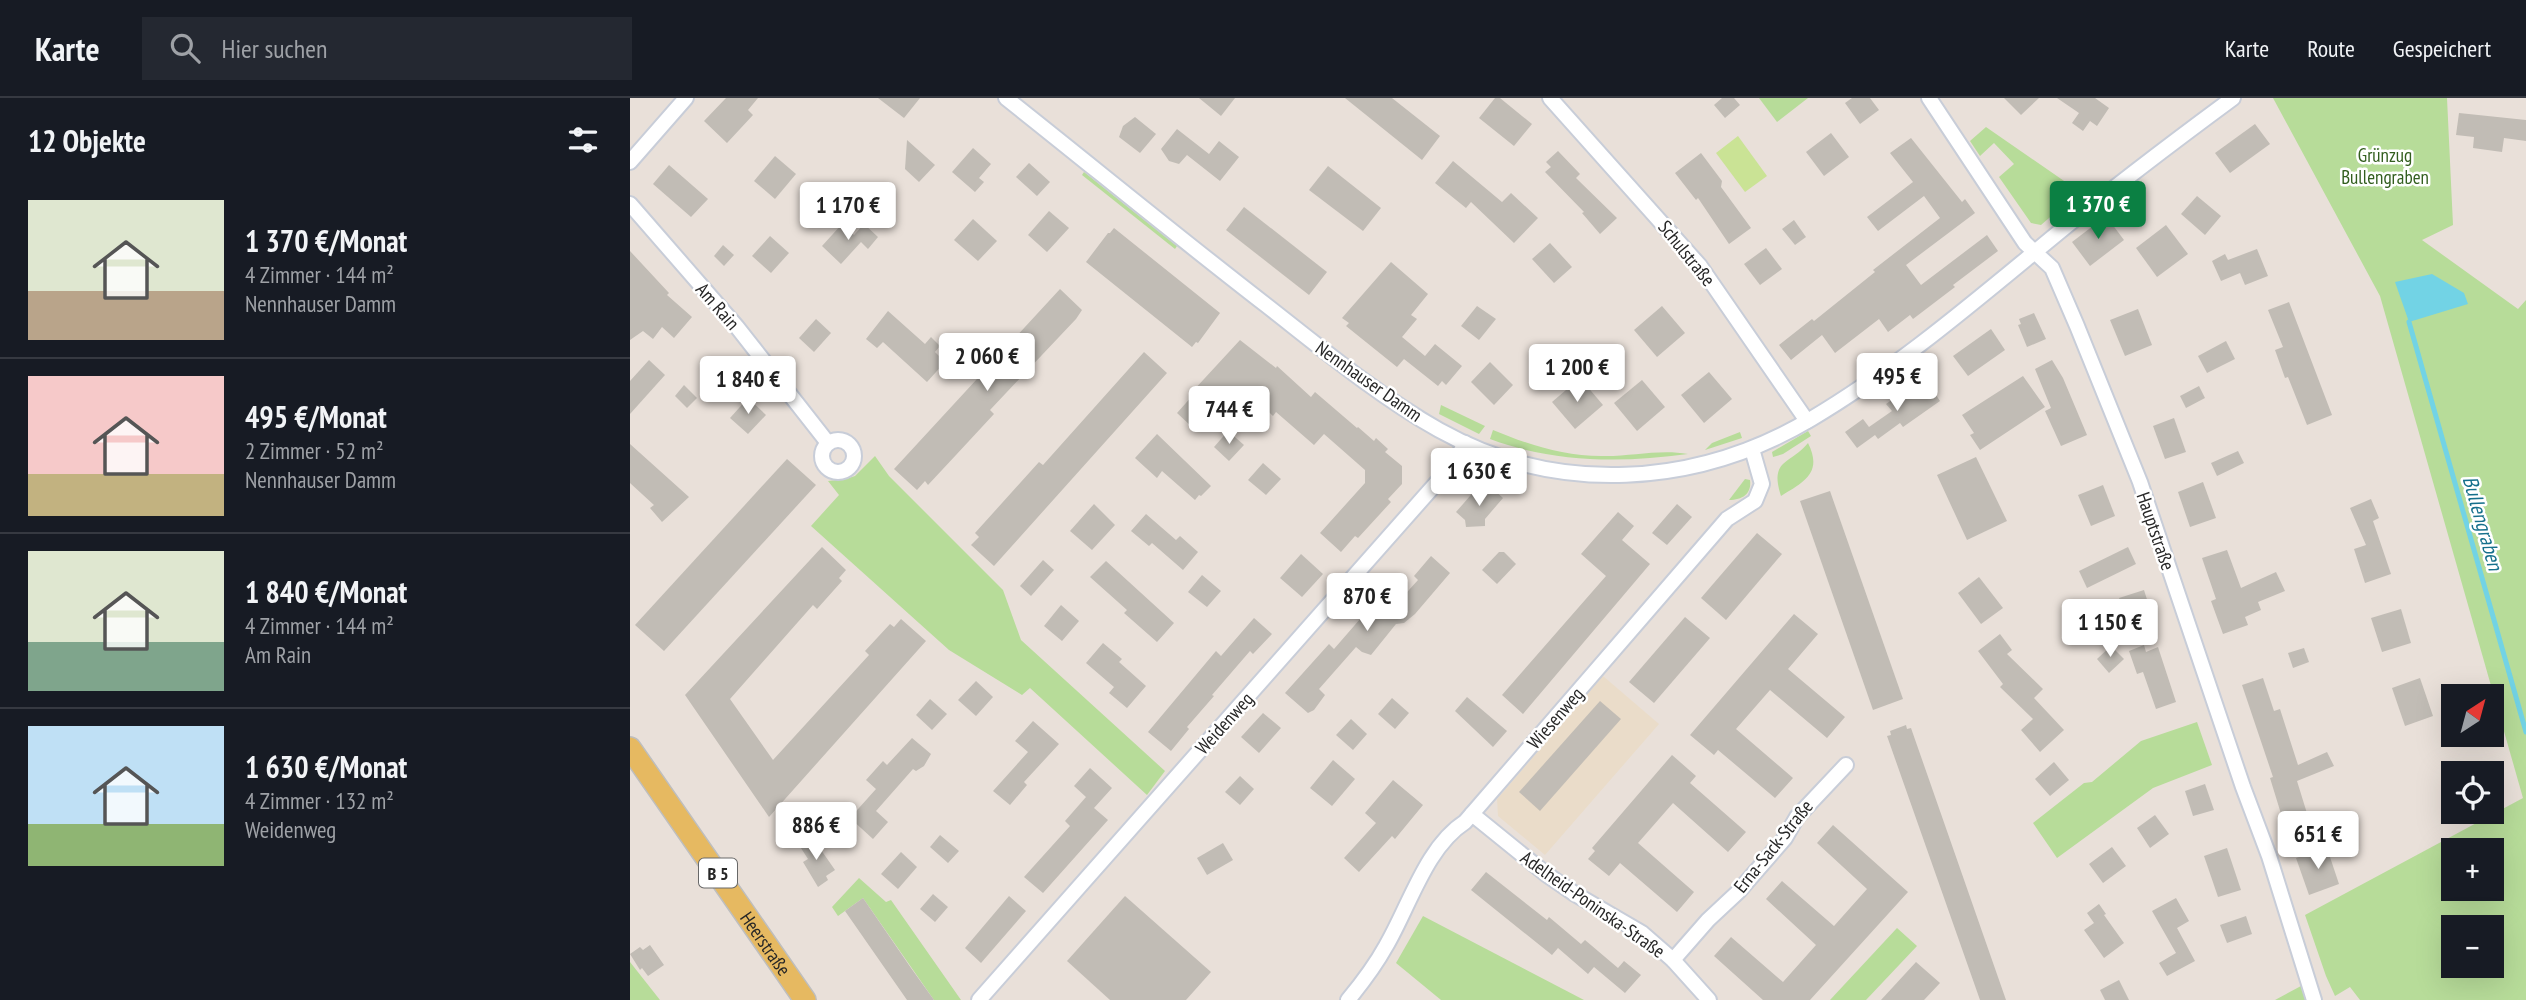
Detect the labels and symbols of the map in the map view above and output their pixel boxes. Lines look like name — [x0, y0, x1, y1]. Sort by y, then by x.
park label: Grünzug Bullengraben — [2341, 143, 2429, 189]
pin: 1 370 € — [2033, 181, 2163, 241]
pin: 1 170 € — [783, 183, 913, 242]
street label: Schulstraße — [1653, 215, 1721, 291]
street label: Am Rain — [691, 278, 745, 334]
pin: 2 060 € — [922, 334, 1052, 393]
street label: Nennhauser Damm — [1311, 335, 1427, 427]
pin: 1 200 € — [1512, 344, 1642, 404]
pin: 495 € — [1848, 354, 1946, 413]
pin: 1 840 € — [683, 356, 813, 416]
pin: 744 € — [1180, 386, 1278, 446]
pin: 1 630 € — [1414, 448, 1544, 508]
water label: Bullengraben — [2457, 473, 2510, 575]
street label: Hauptstraße — [2131, 489, 2181, 573]
pin: 870 € — [1318, 574, 1416, 633]
pin: 1 150 € — [2045, 600, 2175, 659]
street label: Wiesenweg — [1522, 682, 1588, 754]
north arrow — [2441, 684, 2504, 747]
street label: Weidenweg — [1190, 687, 1258, 759]
street label: Erna-Sack-Straße — [1728, 794, 1818, 897]
pin: 886 € — [767, 802, 865, 862]
pin: 651 € — [2269, 812, 2367, 871]
street label: Adelheid-Poninska-Straße — [1516, 845, 1670, 963]
road number: B 5 — [699, 858, 737, 888]
street label: Heerstraße — [735, 907, 796, 980]

